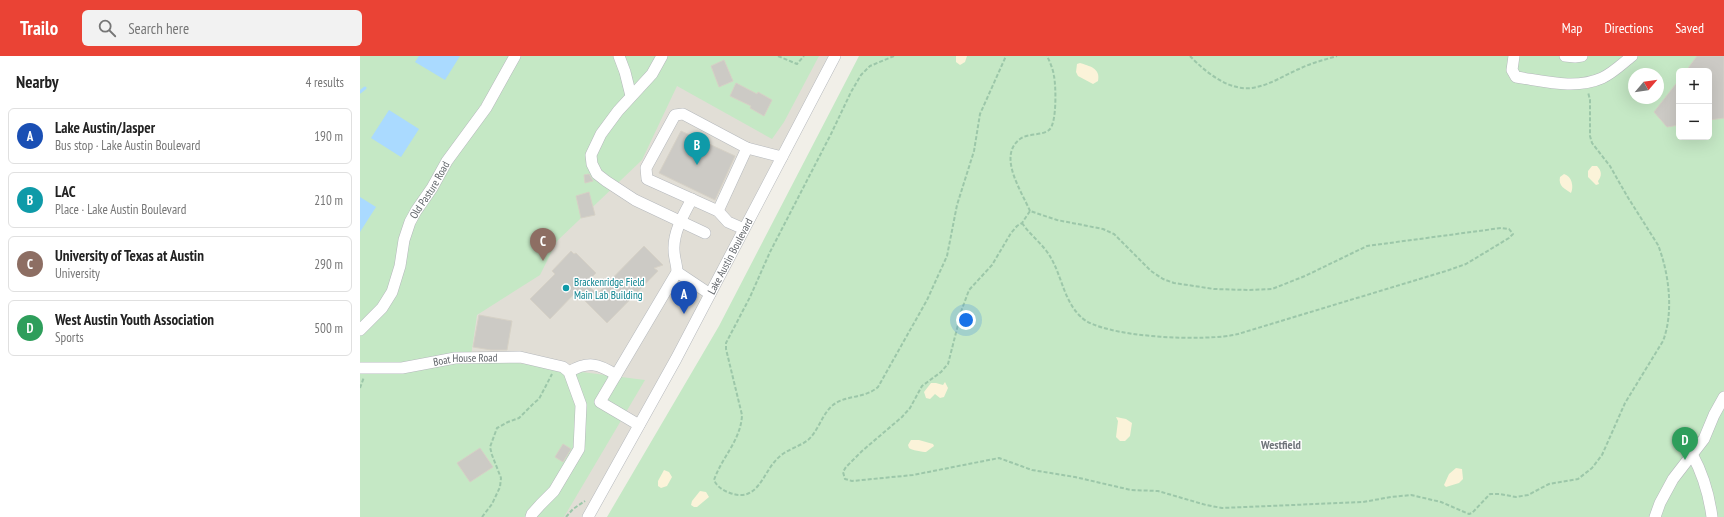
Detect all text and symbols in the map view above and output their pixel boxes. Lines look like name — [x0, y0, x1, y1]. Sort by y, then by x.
search box — [82, 10, 362, 46]
text: Trailo — [20, 16, 58, 40]
icon: search — [96, 17, 118, 39]
text: Search here — [128, 19, 189, 38]
text: Map — [1562, 19, 1582, 37]
text: Directions — [1604, 19, 1653, 37]
text: Saved — [1675, 19, 1704, 37]
north arrow — [1628, 68, 1664, 104]
map controls — [1676, 68, 1712, 140]
button: + — [1676, 68, 1712, 104]
text: Nearby — [16, 71, 59, 93]
text: 4 results — [305, 74, 344, 91]
button: − — [1676, 104, 1712, 140]
text: Lake Austin/Jasper — [55, 118, 155, 137]
text: A — [27, 128, 33, 145]
text: 190 m — [314, 128, 343, 145]
pin: B — [684, 132, 710, 165]
text: Bus stop · Lake Austin Boulevard — [55, 137, 200, 154]
street label: Old Pasture Road — [406, 159, 453, 221]
text: LAC — [55, 182, 76, 201]
text: B — [27, 192, 33, 209]
text: 210 m — [314, 192, 343, 209]
text: Place · Lake Austin Boulevard — [55, 201, 186, 218]
street label: Lake Austin Boulevard — [704, 215, 756, 297]
pin: C — [530, 228, 556, 261]
text: University of Texas at Austin — [55, 246, 204, 265]
text: C — [27, 256, 33, 273]
text: 290 m — [314, 256, 343, 273]
text: University — [55, 265, 100, 282]
place label: Brackenridge Field Main Lab Building — [574, 275, 645, 302]
pin: A — [671, 281, 697, 314]
marker: Brackenridge Field Main Lab Building — [561, 283, 571, 293]
text: West Austin Youth Association — [55, 310, 214, 329]
your location — [956, 310, 976, 330]
text: D — [27, 320, 33, 337]
text: 500 m — [314, 320, 343, 337]
text: Sports — [55, 329, 84, 346]
street label: Boat House Road — [432, 350, 498, 369]
pin: D — [1672, 427, 1698, 460]
district label: Westfield — [1260, 437, 1301, 452]

